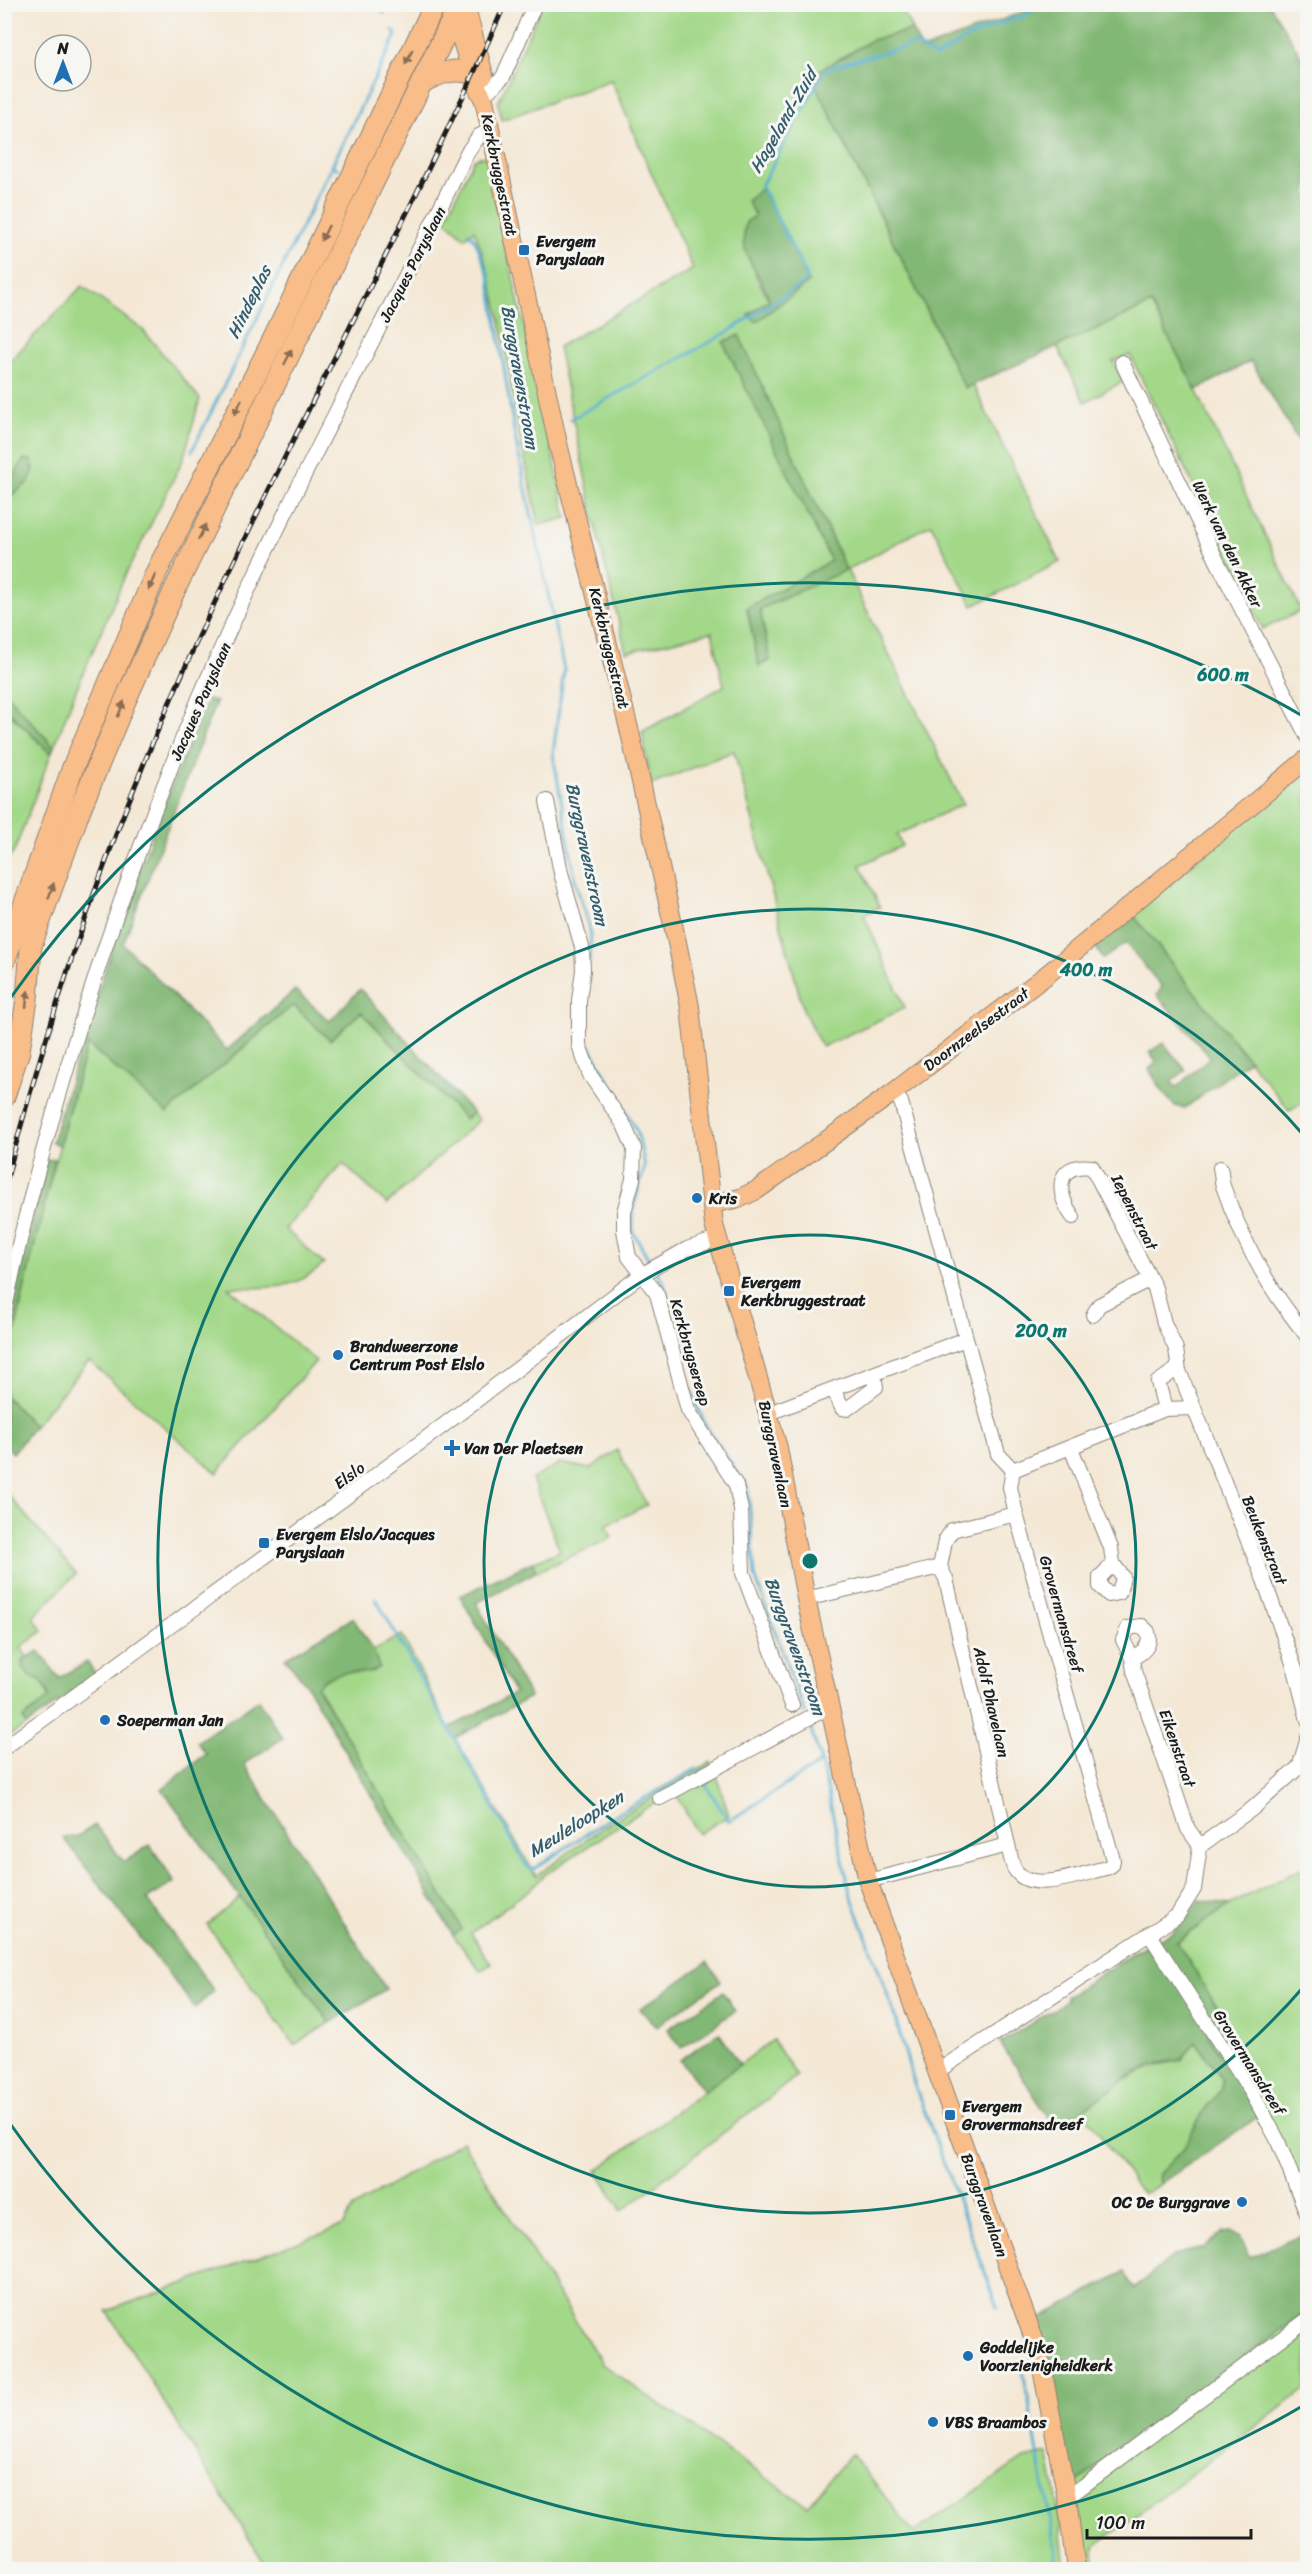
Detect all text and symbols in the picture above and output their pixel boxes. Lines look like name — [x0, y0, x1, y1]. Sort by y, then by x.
north arrow — [33, 33, 93, 93]
text: N — [56, 34, 69, 63]
one-way arrow — [405, 49, 414, 66]
water label: Hageland-Zuid — [740, 59, 828, 179]
street label: Kerkbruggestraat — [472, 111, 527, 239]
street label: Jacques Paryslaan — [370, 201, 454, 328]
one-way arrow — [320, 224, 329, 241]
place label: Evergem Paryslaan — [536, 227, 605, 274]
marker: Evergem Paryslaan — [517, 243, 531, 257]
water label: Hindeplas — [217, 258, 281, 344]
water label: Burggravenstroom — [492, 303, 549, 454]
one-way arrow — [283, 348, 293, 365]
one-way arrow — [233, 399, 243, 416]
street label: Werk van den Akker — [1184, 475, 1272, 614]
one-way arrow — [198, 523, 207, 540]
one-way arrow — [147, 574, 157, 592]
street label: Kerkbruggestraat — [580, 584, 639, 712]
street label: Jacques Paryslaan — [161, 637, 240, 766]
text: 600 m — [1196, 659, 1249, 691]
one-way arrow — [117, 700, 126, 718]
water label: Burggravenstroom — [556, 780, 618, 931]
one-way arrow — [47, 882, 57, 900]
text: 400 m — [1059, 954, 1112, 986]
street label: Doornzeelsestraat — [917, 979, 1036, 1079]
one-way arrow — [22, 989, 32, 1008]
street label: Iepenstraat — [1102, 1168, 1166, 1256]
place label: Kris — [708, 1184, 738, 1213]
marker: Kris — [690, 1191, 704, 1205]
place label: Evergem Kerkbruggestraat — [740, 1268, 866, 1315]
marker: Evergem Kerkbruggestraat — [722, 1284, 736, 1298]
street label: Kerkbrugsereep — [661, 1295, 720, 1410]
text: 200 m — [1014, 1315, 1067, 1347]
place label: Brandweerzone Centrum Post Elslo — [349, 1332, 485, 1379]
marker: Brandweerzone Centrum Post Elslo — [331, 1348, 345, 1362]
street label: Burggravenlaan — [750, 1398, 801, 1511]
place label: Van Der Plaetsen — [464, 1434, 583, 1463]
marker: Van Der Plaetsen — [445, 1441, 459, 1455]
street label: Elslo — [327, 1454, 371, 1497]
street label: Beukenstraat — [1233, 1491, 1296, 1590]
place label: Evergem Elslo/Jacques Paryslaan — [276, 1520, 435, 1567]
marker: Evergem Elslo/Jacques Paryslaan — [257, 1536, 271, 1550]
centre of rings — [800, 1551, 820, 1571]
street label: Grovermansdreef — [1031, 1552, 1093, 1678]
water label: Burggravenstroom — [755, 1572, 836, 1722]
street label: Adolf Dhavelaan — [964, 1643, 1018, 1761]
street label: Eikenstraat — [1151, 1705, 1205, 1792]
place label: Soeperman Jan — [116, 1706, 224, 1735]
marker: Soeperman Jan — [98, 1713, 112, 1727]
water label: Meuleloopken — [522, 1781, 632, 1866]
street label: Grovermansdreef — [1205, 2003, 1295, 2123]
place label: Evergem Grovermansdreef — [961, 2092, 1085, 2139]
marker: Evergem Grovermansdreef — [943, 2108, 957, 2122]
street label: Burggravenlaan — [952, 2149, 1017, 2262]
place label: OC De Burggrave — [1111, 2188, 1231, 2217]
marker: OC De Burggrave — [1235, 2195, 1249, 2209]
place label: Goddelijke Voorzienigheidkerk — [979, 2333, 1114, 2380]
marker: Goddelijke Voorzienigheidkerk — [961, 2349, 975, 2363]
place label: VBS Braambos — [945, 2408, 1047, 2437]
marker: VBS Braambos — [926, 2415, 940, 2429]
scale bar — [1087, 2502, 1250, 2540]
text: 100 m — [1096, 2507, 1145, 2539]

